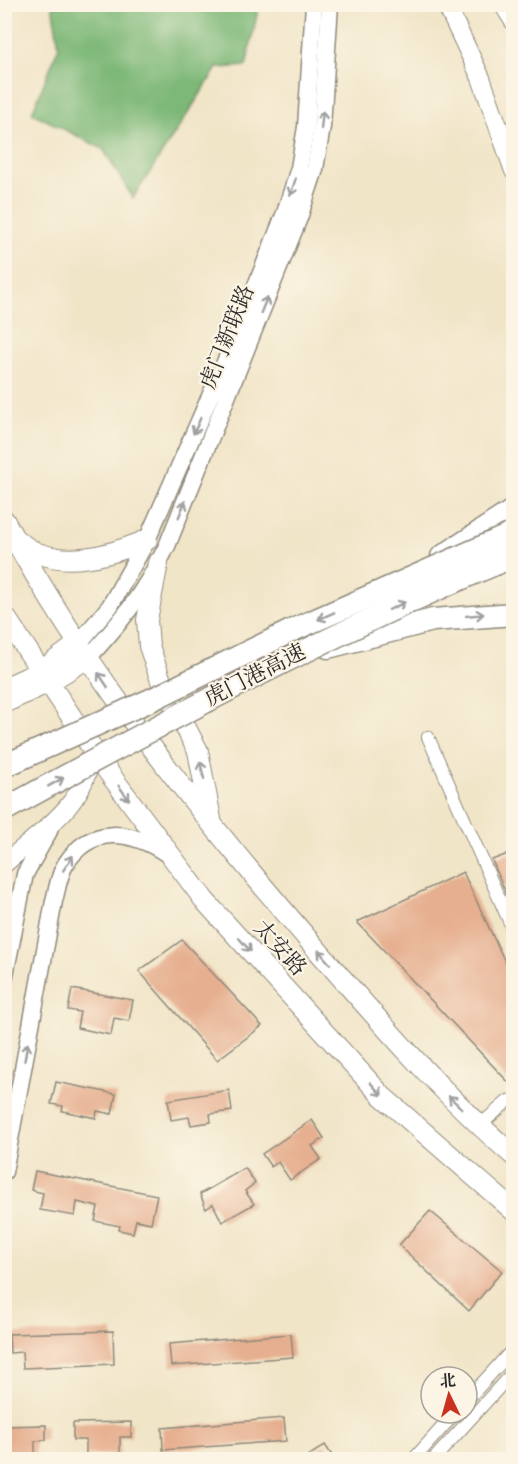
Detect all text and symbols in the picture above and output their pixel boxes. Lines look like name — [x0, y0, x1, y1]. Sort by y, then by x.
one-way arrow — [317, 111, 328, 131]
one-way arrow — [287, 177, 298, 196]
street label: 虎门新联路 — [194, 281, 260, 393]
one-way arrow — [260, 297, 271, 315]
one-way arrow — [191, 416, 202, 434]
one-way arrow — [177, 500, 188, 519]
one-way arrow — [387, 600, 405, 612]
one-way arrow — [464, 609, 484, 620]
one-way arrow — [317, 610, 335, 622]
street label: 虎门港高速 — [200, 638, 310, 712]
one-way arrow — [97, 672, 109, 689]
one-way arrow — [196, 761, 207, 780]
one-way arrow — [46, 776, 64, 787]
one-way arrow — [118, 785, 130, 801]
one-way arrow — [62, 855, 74, 871]
street label: 太安路 — [248, 915, 312, 981]
one-way arrow — [238, 937, 252, 952]
one-way arrow — [317, 950, 331, 965]
one-way arrow — [21, 1043, 32, 1062]
one-way arrow — [369, 1081, 383, 1096]
one-way arrow — [447, 1095, 462, 1109]
north arrow — [419, 1365, 479, 1425]
text: 北 — [439, 1370, 457, 1391]

